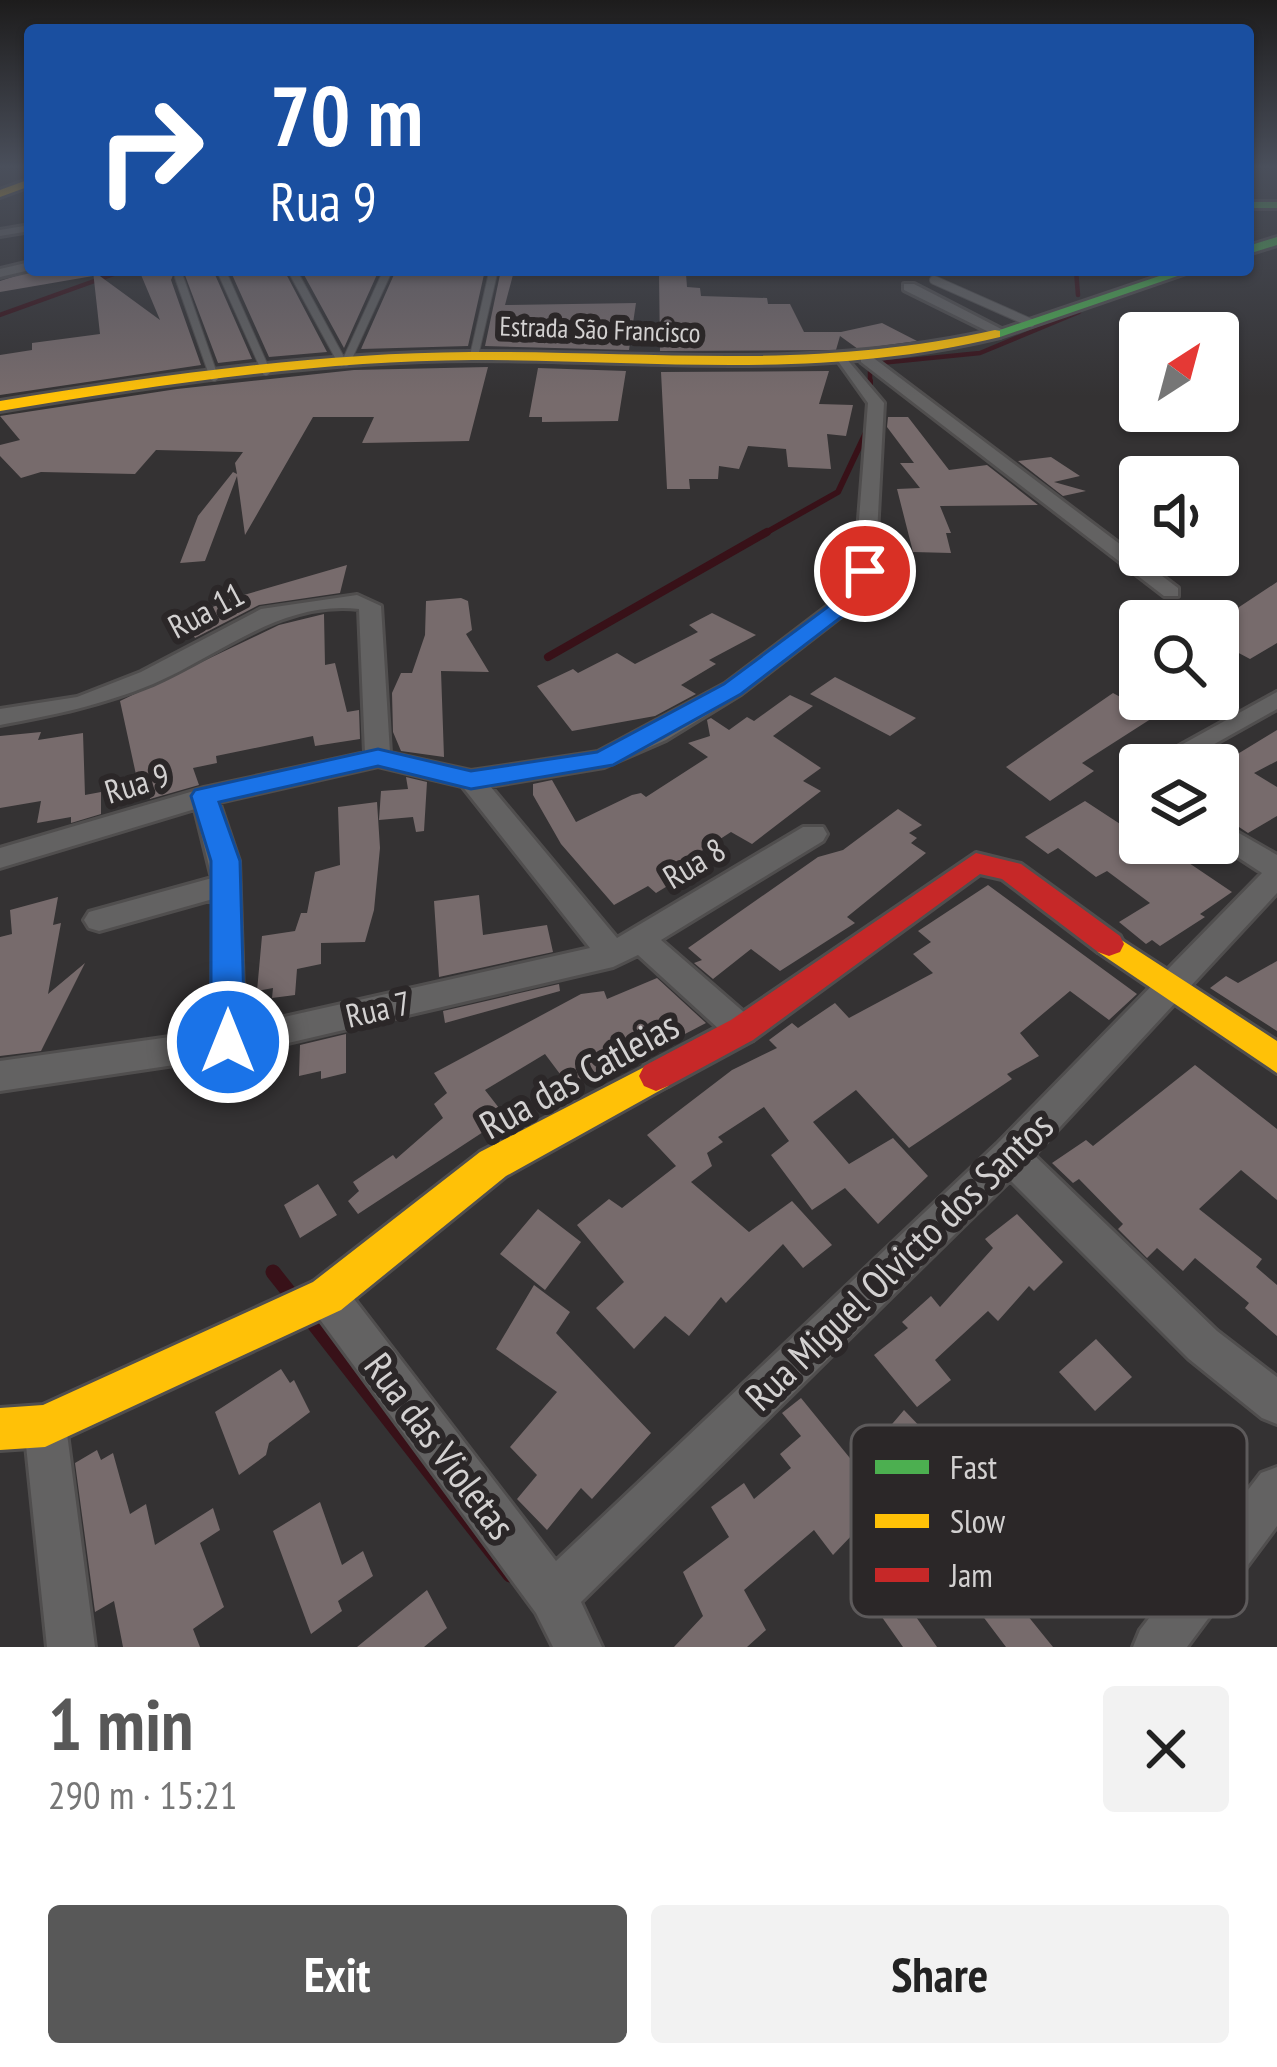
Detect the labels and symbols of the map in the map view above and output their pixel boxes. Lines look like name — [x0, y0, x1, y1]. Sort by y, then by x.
street label: Estrada São Francisco — [499, 309, 701, 349]
north arrow — [1119, 312, 1239, 432]
pin — [814, 520, 916, 622]
street label: Rua 11 — [160, 572, 251, 647]
street label: Rua 9 — [99, 752, 174, 813]
street label: Rua 8 — [655, 827, 733, 898]
position arrow — [165, 979, 291, 1105]
street label: Rua 7 — [341, 980, 414, 1037]
street label: Rua das Catleias — [470, 999, 687, 1150]
street label: Rua Miguel Olvicto dos Santos — [734, 1100, 1063, 1421]
street label: Rua das Violetas — [354, 1342, 527, 1549]
legend — [851, 1425, 1247, 1617]
text: Fast — [950, 1445, 997, 1488]
text: Slow — [950, 1499, 1006, 1542]
text: Jam — [949, 1553, 993, 1596]

